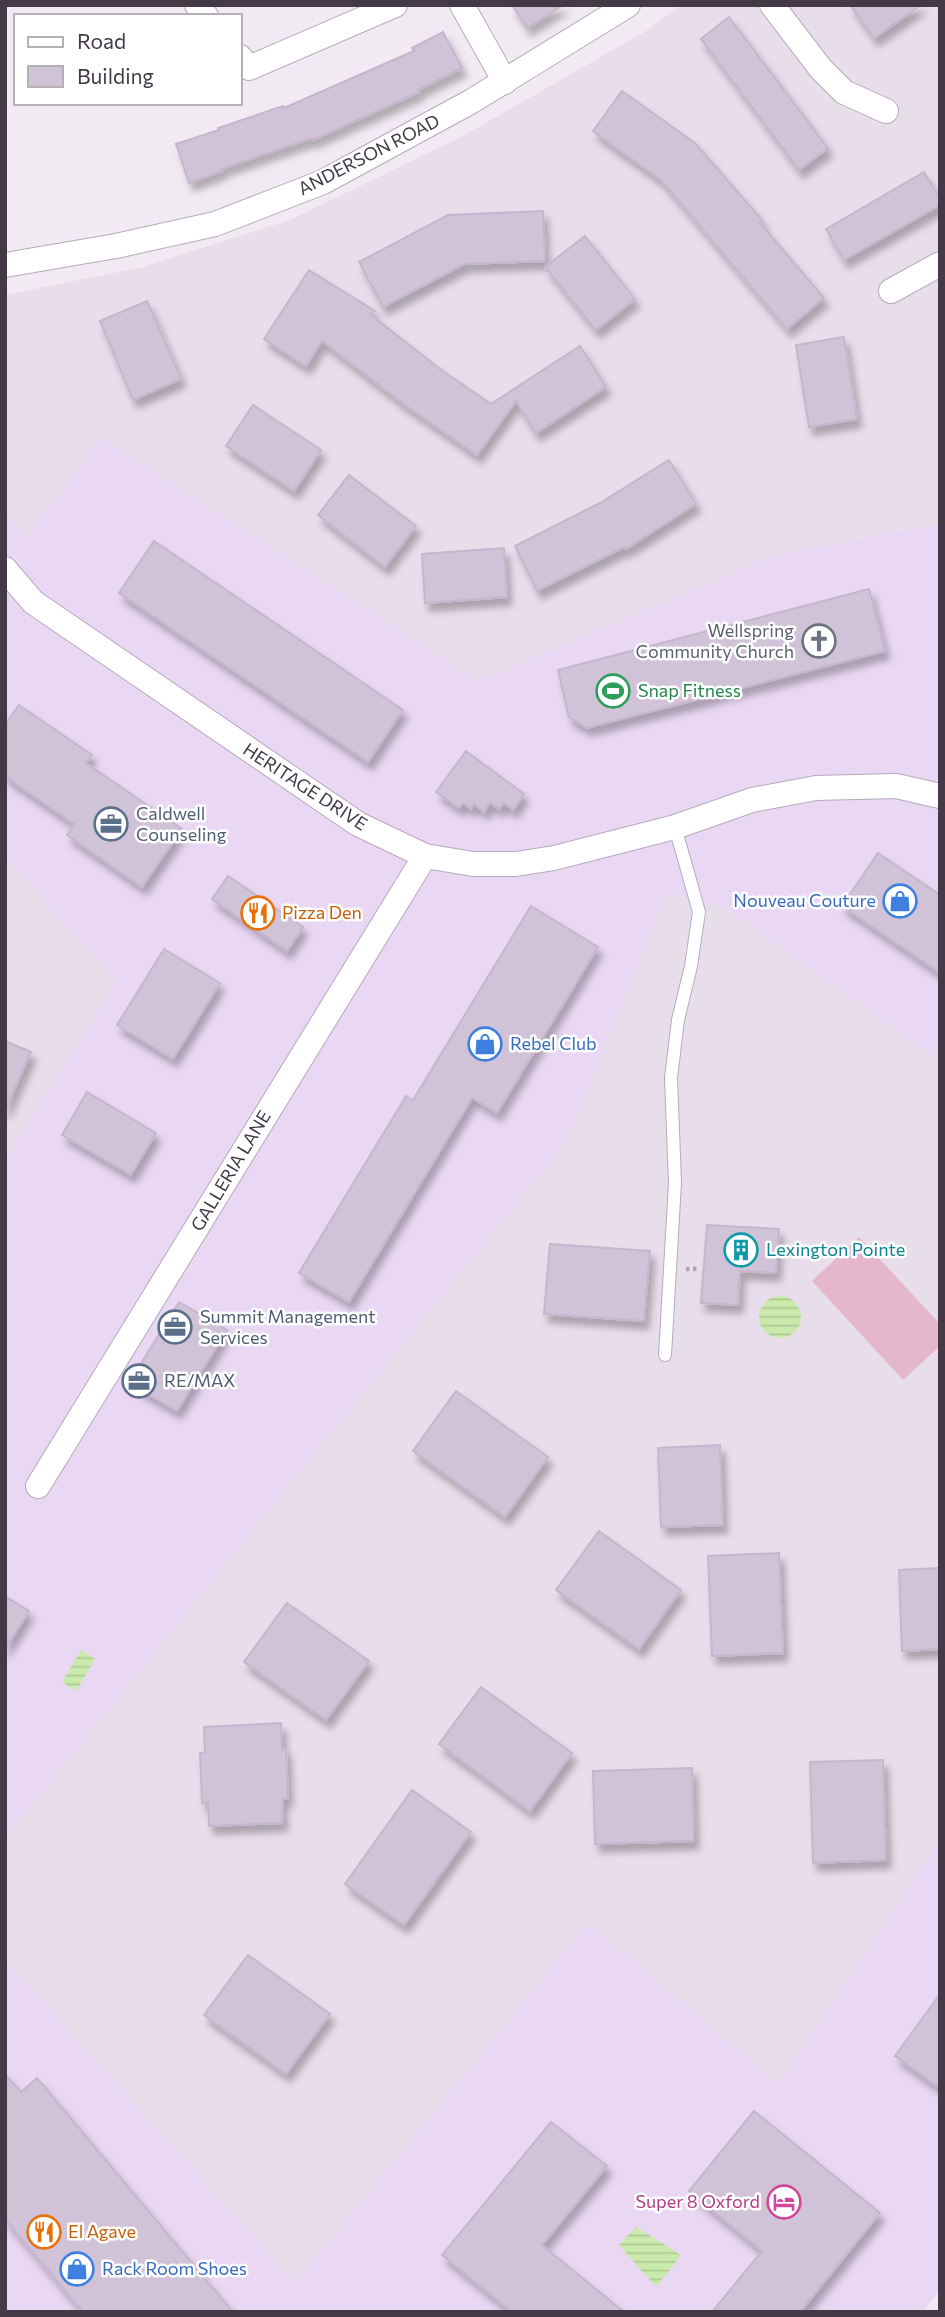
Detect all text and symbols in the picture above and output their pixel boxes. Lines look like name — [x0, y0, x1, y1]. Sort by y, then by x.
legend — [14, 14, 242, 105]
text: Road — [77, 28, 126, 53]
text: Building — [77, 63, 154, 88]
street label: ANDERSON ROAD — [294, 109, 443, 199]
place label: Wellspring Community Church — [636, 619, 794, 662]
church icon: Wellspring Community Church — [800, 622, 838, 660]
sports icon: Snap Fitness — [594, 672, 632, 710]
place label: Snap Fitness — [638, 679, 741, 701]
street label: HERITAGE DRIVE — [239, 738, 372, 835]
place label: Caldwell Counseling — [136, 802, 227, 845]
office icon: Caldwell Counseling — [92, 805, 130, 843]
shop icon: Nouveau Couture — [881, 882, 919, 920]
place label: Nouveau Couture — [733, 889, 876, 911]
restaurant icon: Pizza Den — [239, 894, 277, 932]
place label: Pizza Den — [282, 901, 362, 923]
shop icon: Rebel Club — [466, 1025, 504, 1063]
place label: Rebel Club — [510, 1032, 597, 1054]
street label: GALLERIA LANE — [185, 1106, 275, 1235]
building icon: Lexington Pointe — [722, 1231, 760, 1269]
place label: Lexington Pointe — [766, 1238, 905, 1260]
place label: Summit Management Services — [200, 1305, 376, 1348]
office icon: Summit Management Services — [156, 1308, 194, 1346]
office icon: RE/MAX — [120, 1362, 158, 1400]
place label: RE/MAX — [164, 1369, 236, 1391]
hotel icon: Super 8 Oxford — [765, 2183, 803, 2221]
place label: Super 8 Oxford — [635, 2190, 760, 2212]
restaurant icon: El Agave — [25, 2213, 63, 2251]
place label: El Agave — [68, 2220, 136, 2242]
shop icon: Rack Room Shoes — [58, 2250, 96, 2288]
place label: Rack Room Shoes — [102, 2257, 247, 2279]

